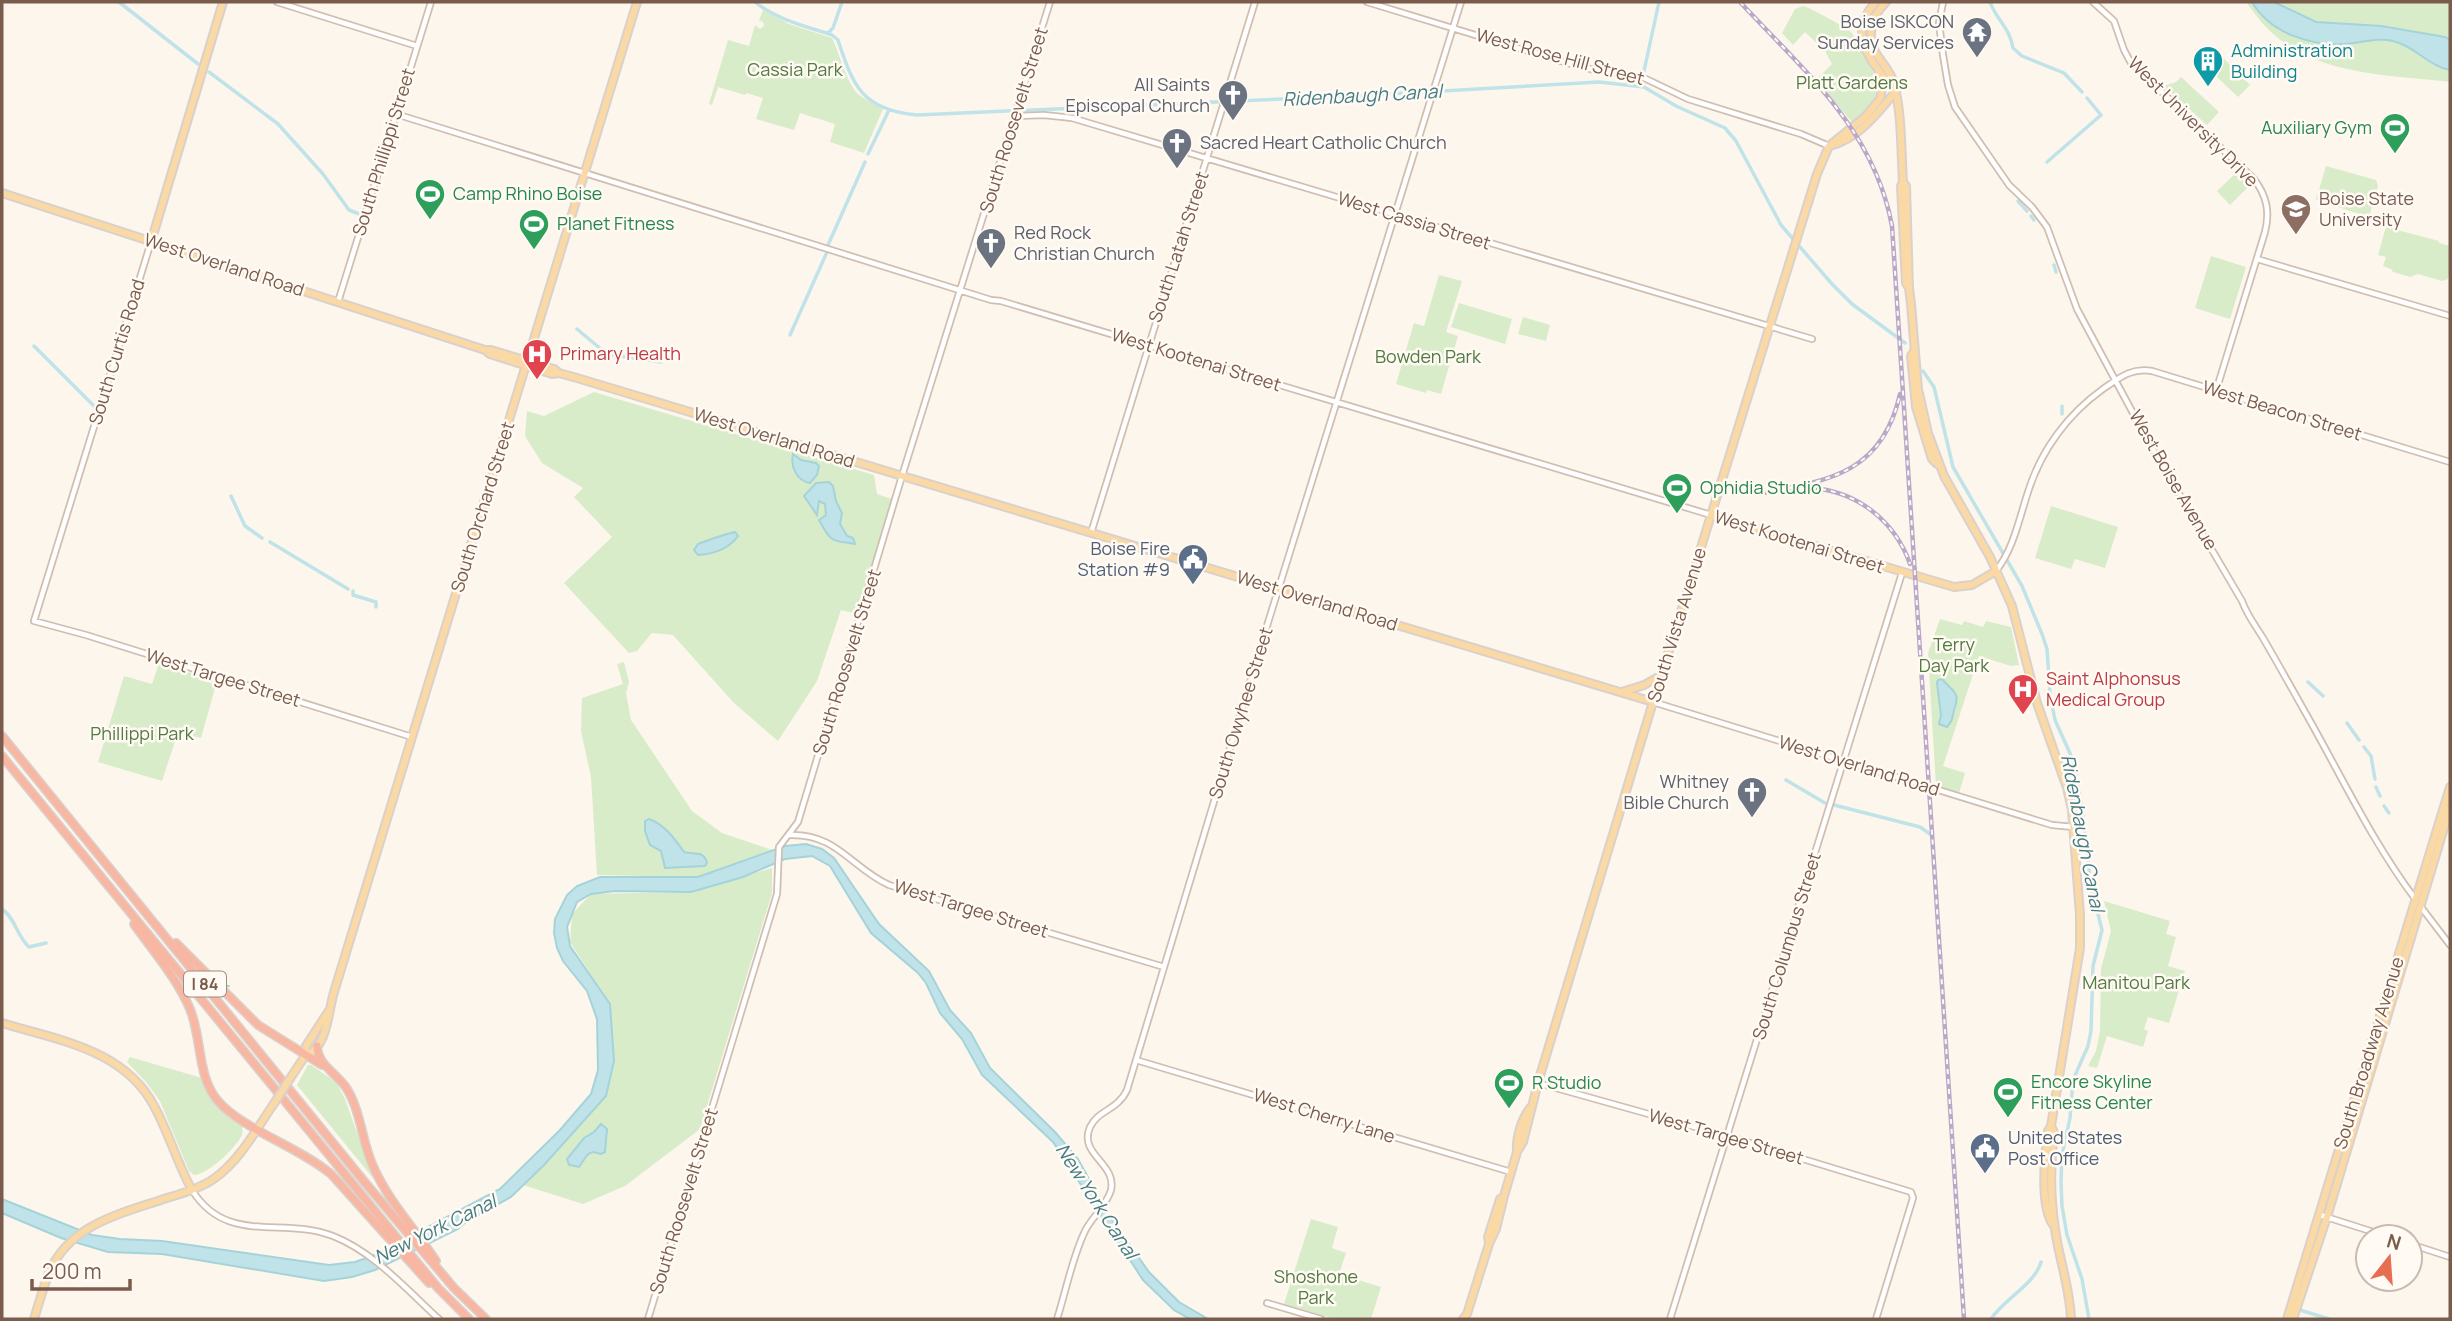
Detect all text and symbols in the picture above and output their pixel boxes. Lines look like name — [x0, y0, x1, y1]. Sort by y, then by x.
place label: Boise ISKCON Sunday Services — [1817, 9, 1954, 54]
temple icon: Boise ISKCON Sunday Services — [1960, 15, 1994, 59]
street label: West Rose Hill Street — [1473, 22, 1647, 90]
street label: South Roosevelt Street — [973, 24, 1053, 216]
place label: Administration Building — [2231, 38, 2353, 83]
building icon: Administration Building — [2191, 44, 2225, 88]
street label: West University Drive — [2123, 51, 2264, 192]
park label: Cassia Park — [747, 57, 844, 81]
street label: South Phillippi Street — [346, 65, 420, 239]
park label: Platt Gardens — [1796, 70, 1908, 94]
place label: All Saints Episcopal Church — [1065, 72, 1210, 117]
church icon: All Saints Episcopal Church — [1216, 78, 1250, 122]
water label: Ridenbaugh Canal — [1282, 78, 1445, 112]
sports icon: Auxiliary Gym — [2378, 111, 2412, 155]
place label: Auxiliary Gym — [2261, 115, 2372, 139]
church icon: Sacred Heart Catholic Church — [1160, 126, 1194, 170]
place label: Sacred Heart Catholic Church — [1200, 130, 1447, 154]
street label: South Latah Street — [1142, 168, 1214, 325]
sports icon: Camp Rhino Boise — [413, 177, 447, 221]
place label: Camp Rhino Boise — [453, 181, 602, 205]
street label: West Cassia Street — [1335, 185, 1494, 255]
place label: Boise State University — [2319, 186, 2414, 231]
school or university icon: Boise State University — [2279, 192, 2313, 236]
sports icon: Planet Fitness — [517, 207, 551, 251]
place label: Planet Fitness — [557, 211, 675, 235]
place label: Red Rock Christian Church — [1014, 220, 1155, 265]
church icon: Red Rock Christian Church — [974, 226, 1008, 270]
street label: West Overland Road — [141, 227, 307, 301]
street label: South Curtis Road — [82, 276, 150, 427]
street label: West Kootenai Street — [1109, 322, 1284, 396]
hospital icon: Primary Health — [520, 337, 554, 381]
place label: Primary Health — [560, 341, 681, 365]
park label: Bowden Park — [1375, 344, 1482, 368]
street label: West Beacon Street — [2200, 374, 2365, 446]
street label: West Overland Road — [691, 401, 858, 473]
street label: West Boise Avenue — [2124, 405, 2224, 554]
street label: South Orchard Street — [445, 418, 519, 595]
sports icon: Ophidia Studio — [1660, 471, 1694, 515]
place label: Ophidia Studio — [1700, 475, 1822, 499]
street label: West Kootenai Street — [1712, 504, 1887, 578]
place label: Boise Fire Station #9 — [1078, 536, 1170, 581]
public building icon: Boise Fire Station #9 — [1176, 542, 1210, 586]
street label: South Vista Avenue — [1641, 544, 1711, 705]
street label: West Overland Road — [1234, 564, 1401, 636]
street label: South Roosevelt Street — [806, 566, 886, 758]
street label: South Owyhee Street — [1202, 624, 1278, 802]
park label: Terry Day Park — [1919, 632, 1990, 677]
street label: West Targee Street — [143, 642, 303, 712]
place label: Saint Alphonsus Medical Group — [2046, 666, 2181, 711]
hospital icon: Saint Alphonsus Medical Group — [2006, 672, 2040, 716]
park label: Phillippi Park — [90, 721, 195, 745]
street label: West Overland Road — [1776, 729, 1943, 801]
water label: Ridenbaugh Canal — [2055, 752, 2111, 916]
place label: Whitney Bible Church — [1624, 769, 1729, 814]
church icon: Whitney Bible Church — [1735, 775, 1769, 819]
street label: South Columbus Street — [1746, 849, 1826, 1042]
street label: West Targee Street — [891, 873, 1051, 943]
street label: South Broadway Avenue — [2327, 954, 2409, 1152]
park label: Manitou Park — [2082, 970, 2191, 994]
road number: I 84 — [184, 972, 226, 996]
sports icon: R Studio — [1492, 1066, 1526, 1110]
place label: Encore Skyline Fitness Center — [2031, 1069, 2153, 1114]
place label: R Studio — [1532, 1070, 1601, 1094]
sports icon: Encore Skyline Fitness Center — [1991, 1075, 2025, 1119]
street label: West Cherry Lane — [1251, 1082, 1398, 1148]
street label: West Targee Street — [1646, 1102, 1807, 1170]
street label: South Roosevelt Street — [643, 1105, 723, 1297]
place label: United States Post Office — [2008, 1125, 2122, 1170]
public building icon: United States Post Office — [1968, 1131, 2002, 1175]
water label: New York Canal — [1050, 1138, 1145, 1266]
water label: New York Canal — [370, 1187, 503, 1270]
north arrow — [2354, 1223, 2424, 1293]
text: N — [2384, 1227, 2404, 1256]
scale bar — [32, 1248, 130, 1292]
text: 200 m — [42, 1257, 102, 1285]
park label: Shoshone Park — [1274, 1264, 1358, 1309]

